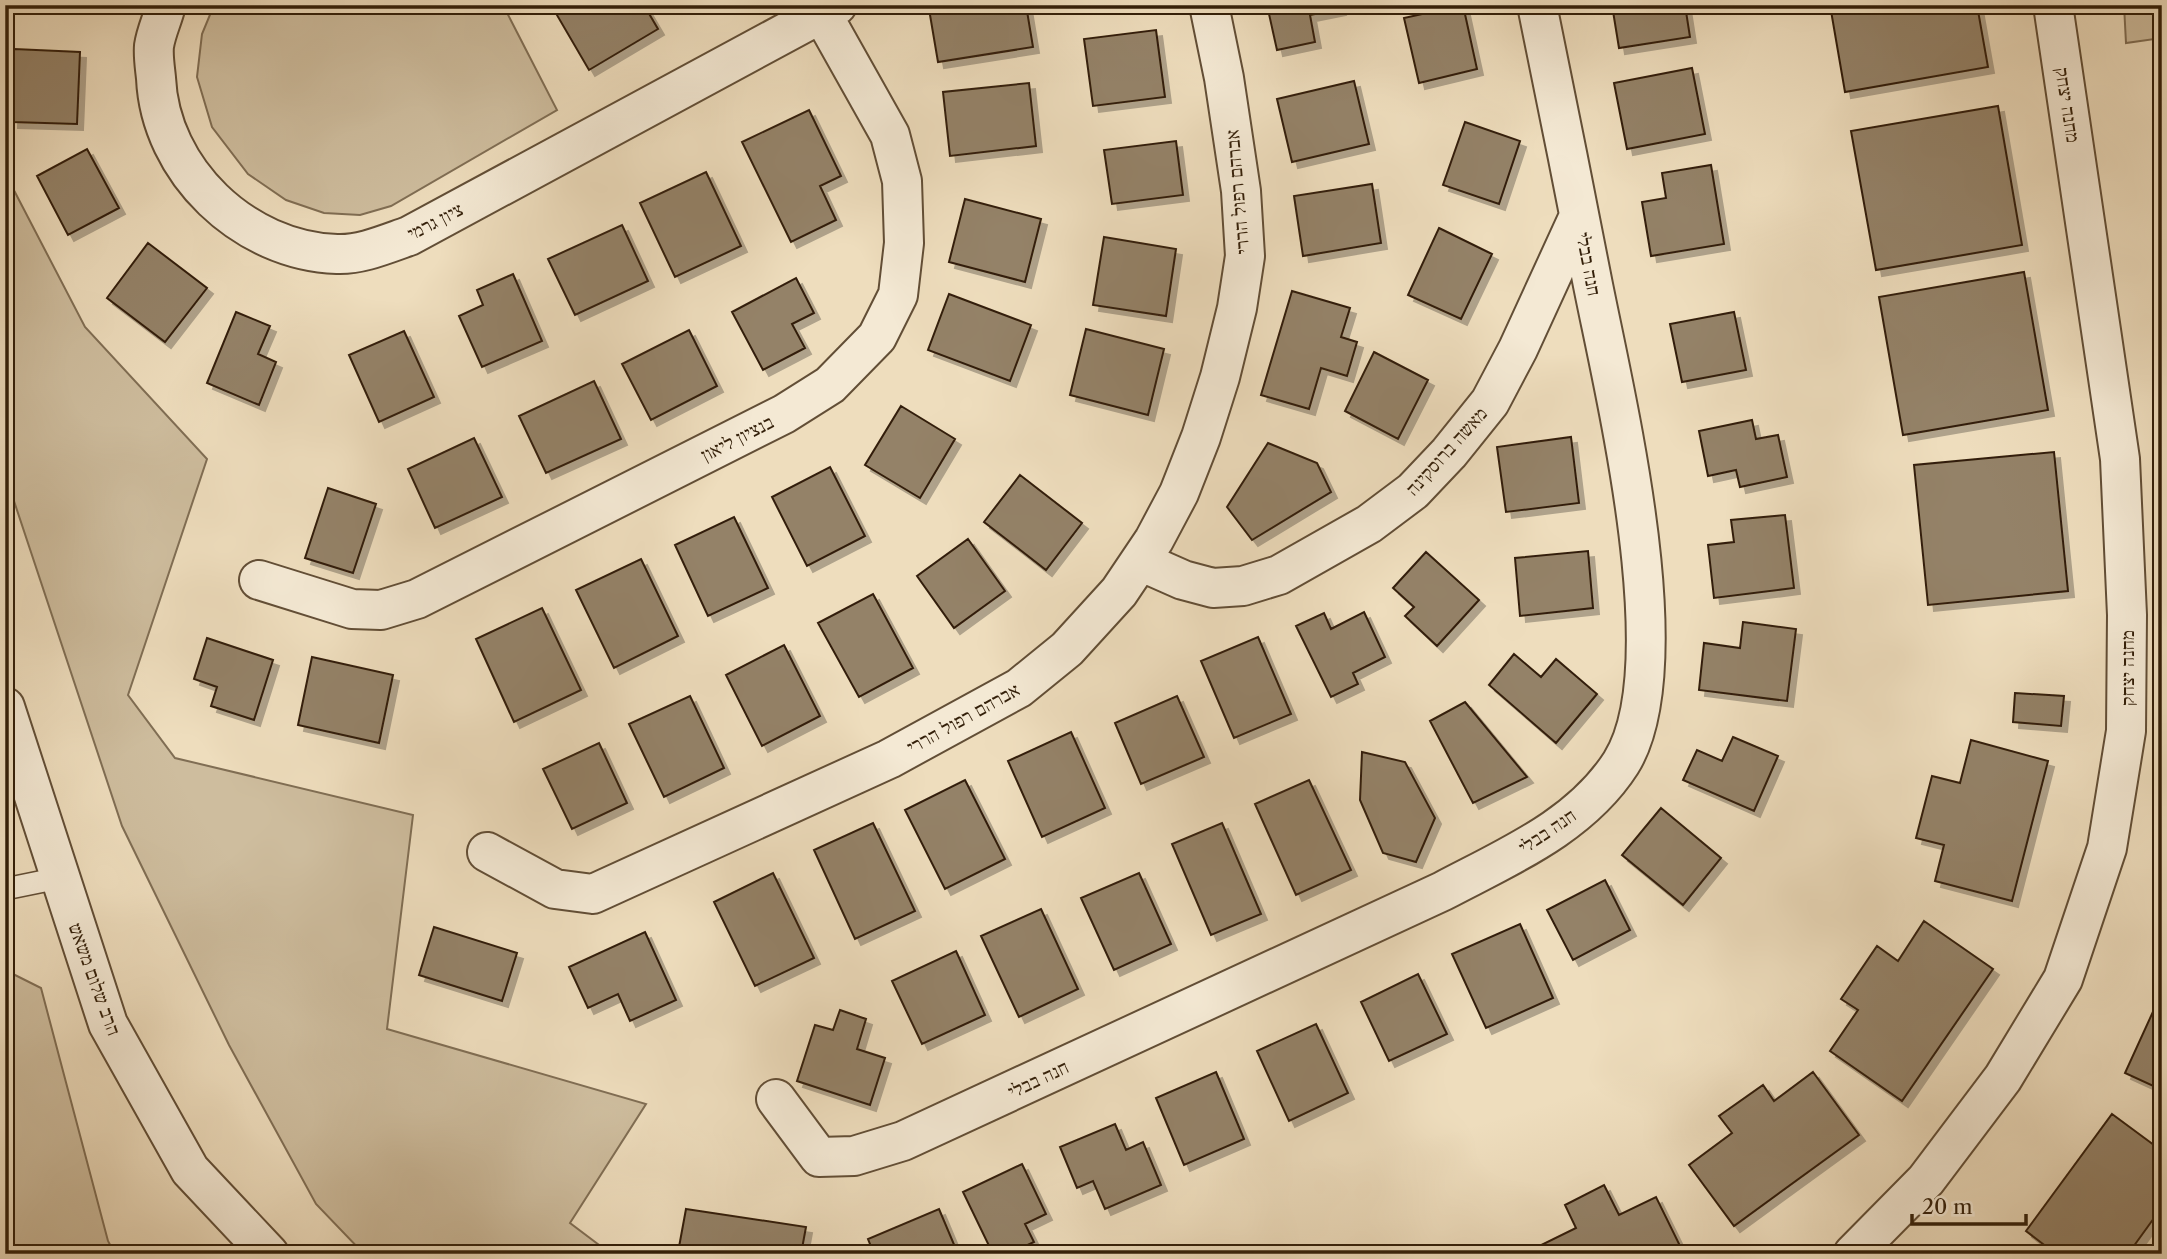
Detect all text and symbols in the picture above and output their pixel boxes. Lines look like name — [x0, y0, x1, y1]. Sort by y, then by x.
street label: מחנה יצחק — [2050, 66, 2085, 144]
street label: אברהם רפול הררי — [1221, 129, 1254, 255]
street label: ציון גרמי — [403, 198, 467, 245]
street label: חנה בבלי — [1571, 230, 1606, 298]
street label: מאשה ברוסקינה — [1401, 402, 1492, 500]
street label: בנציון ליאון — [697, 410, 777, 466]
street label: מחנה יצחק — [2116, 630, 2139, 706]
street label: אברהם רפול הררי — [903, 678, 1024, 759]
street label: חנה בבלי — [1514, 804, 1580, 859]
street label: הרב שלום משאש — [64, 920, 126, 1039]
street label: חנה בבלי — [1004, 1055, 1072, 1104]
scale bar — [1912, 1182, 2025, 1226]
text: 20 m — [1922, 1194, 1973, 1219]

